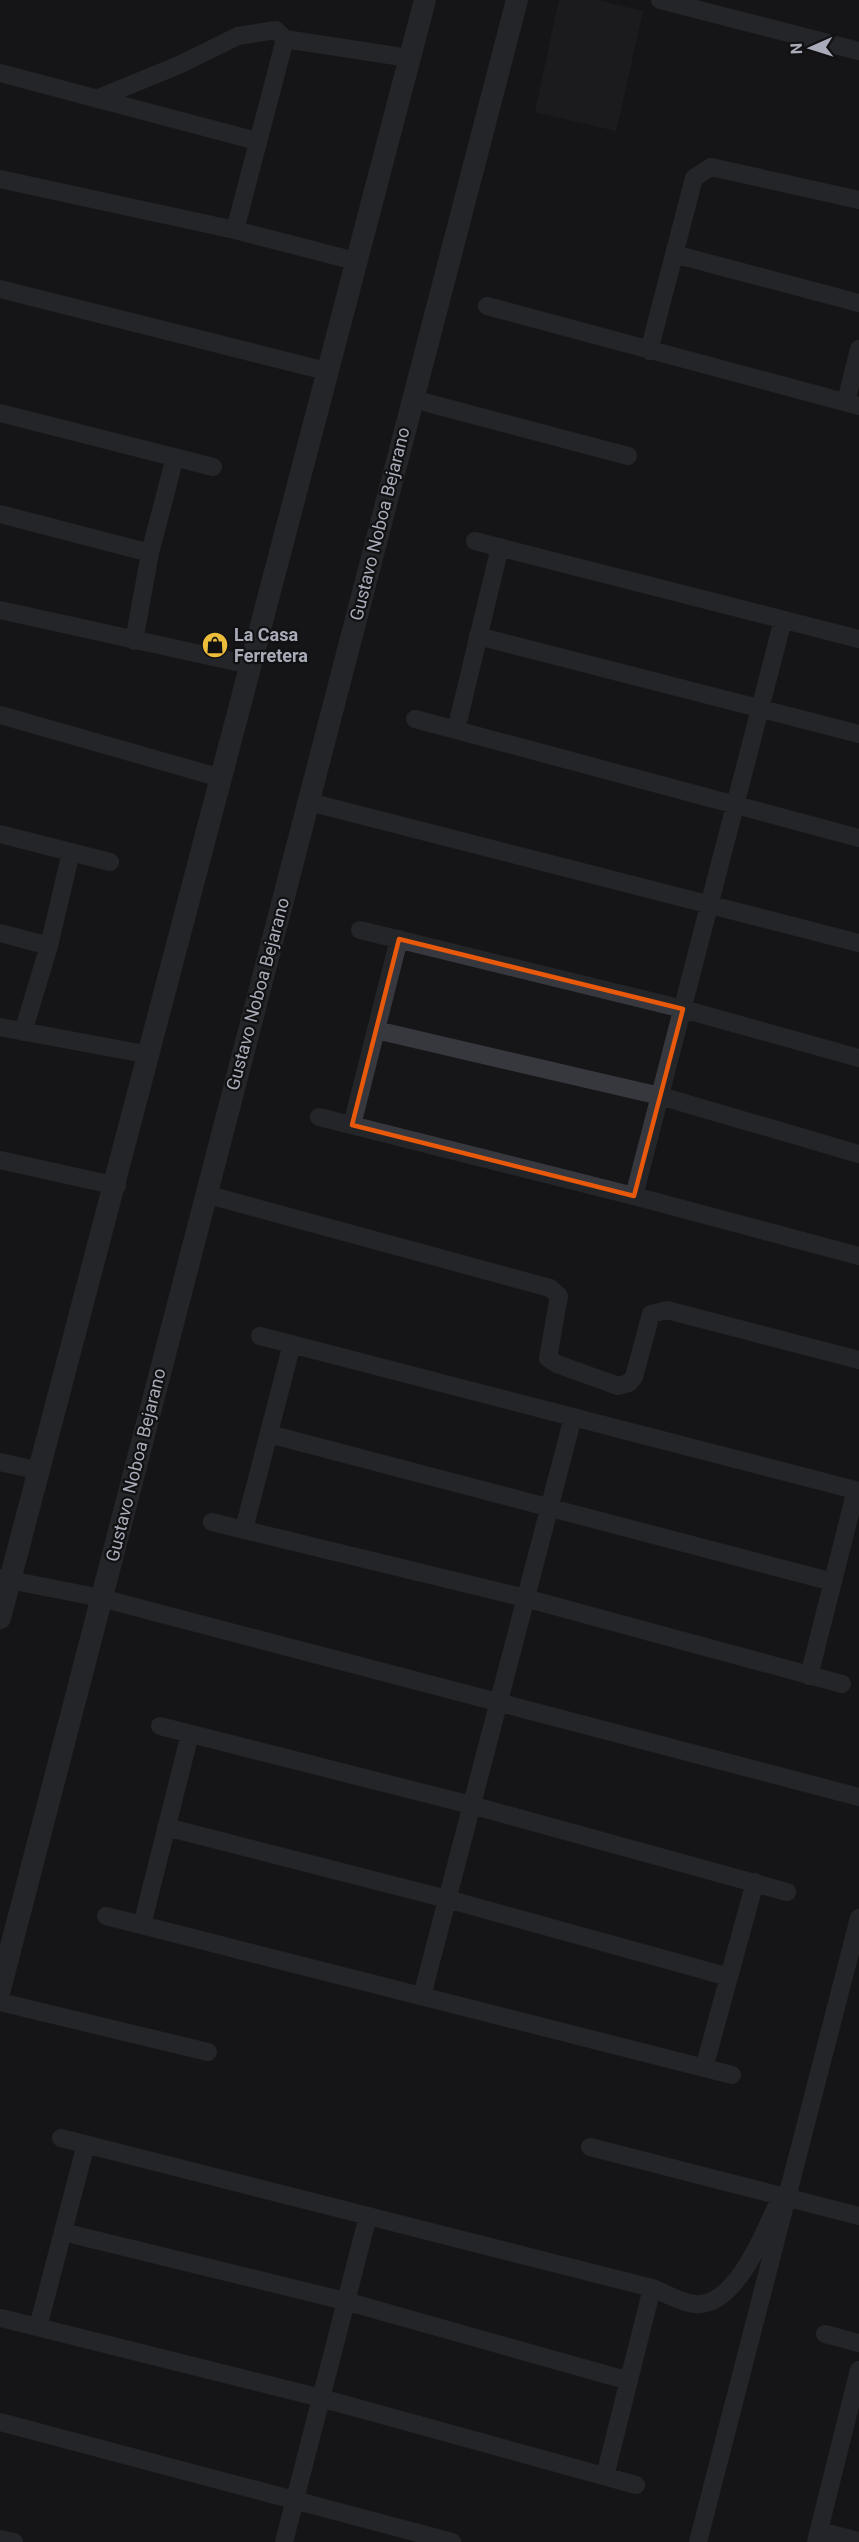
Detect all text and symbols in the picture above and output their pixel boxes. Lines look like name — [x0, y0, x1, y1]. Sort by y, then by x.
north arrow — [781, 18, 841, 78]
text: N — [787, 43, 806, 55]
street label: Gustavo Noboa Bejarano — [345, 425, 414, 623]
place label: La Casa Ferretera — [234, 624, 308, 666]
shop icon: La Casa Ferretera — [200, 630, 230, 660]
street label: Gustavo Noboa Bejarano — [222, 895, 293, 1093]
street label: Gustavo Noboa Bejarano — [101, 1366, 170, 1564]

